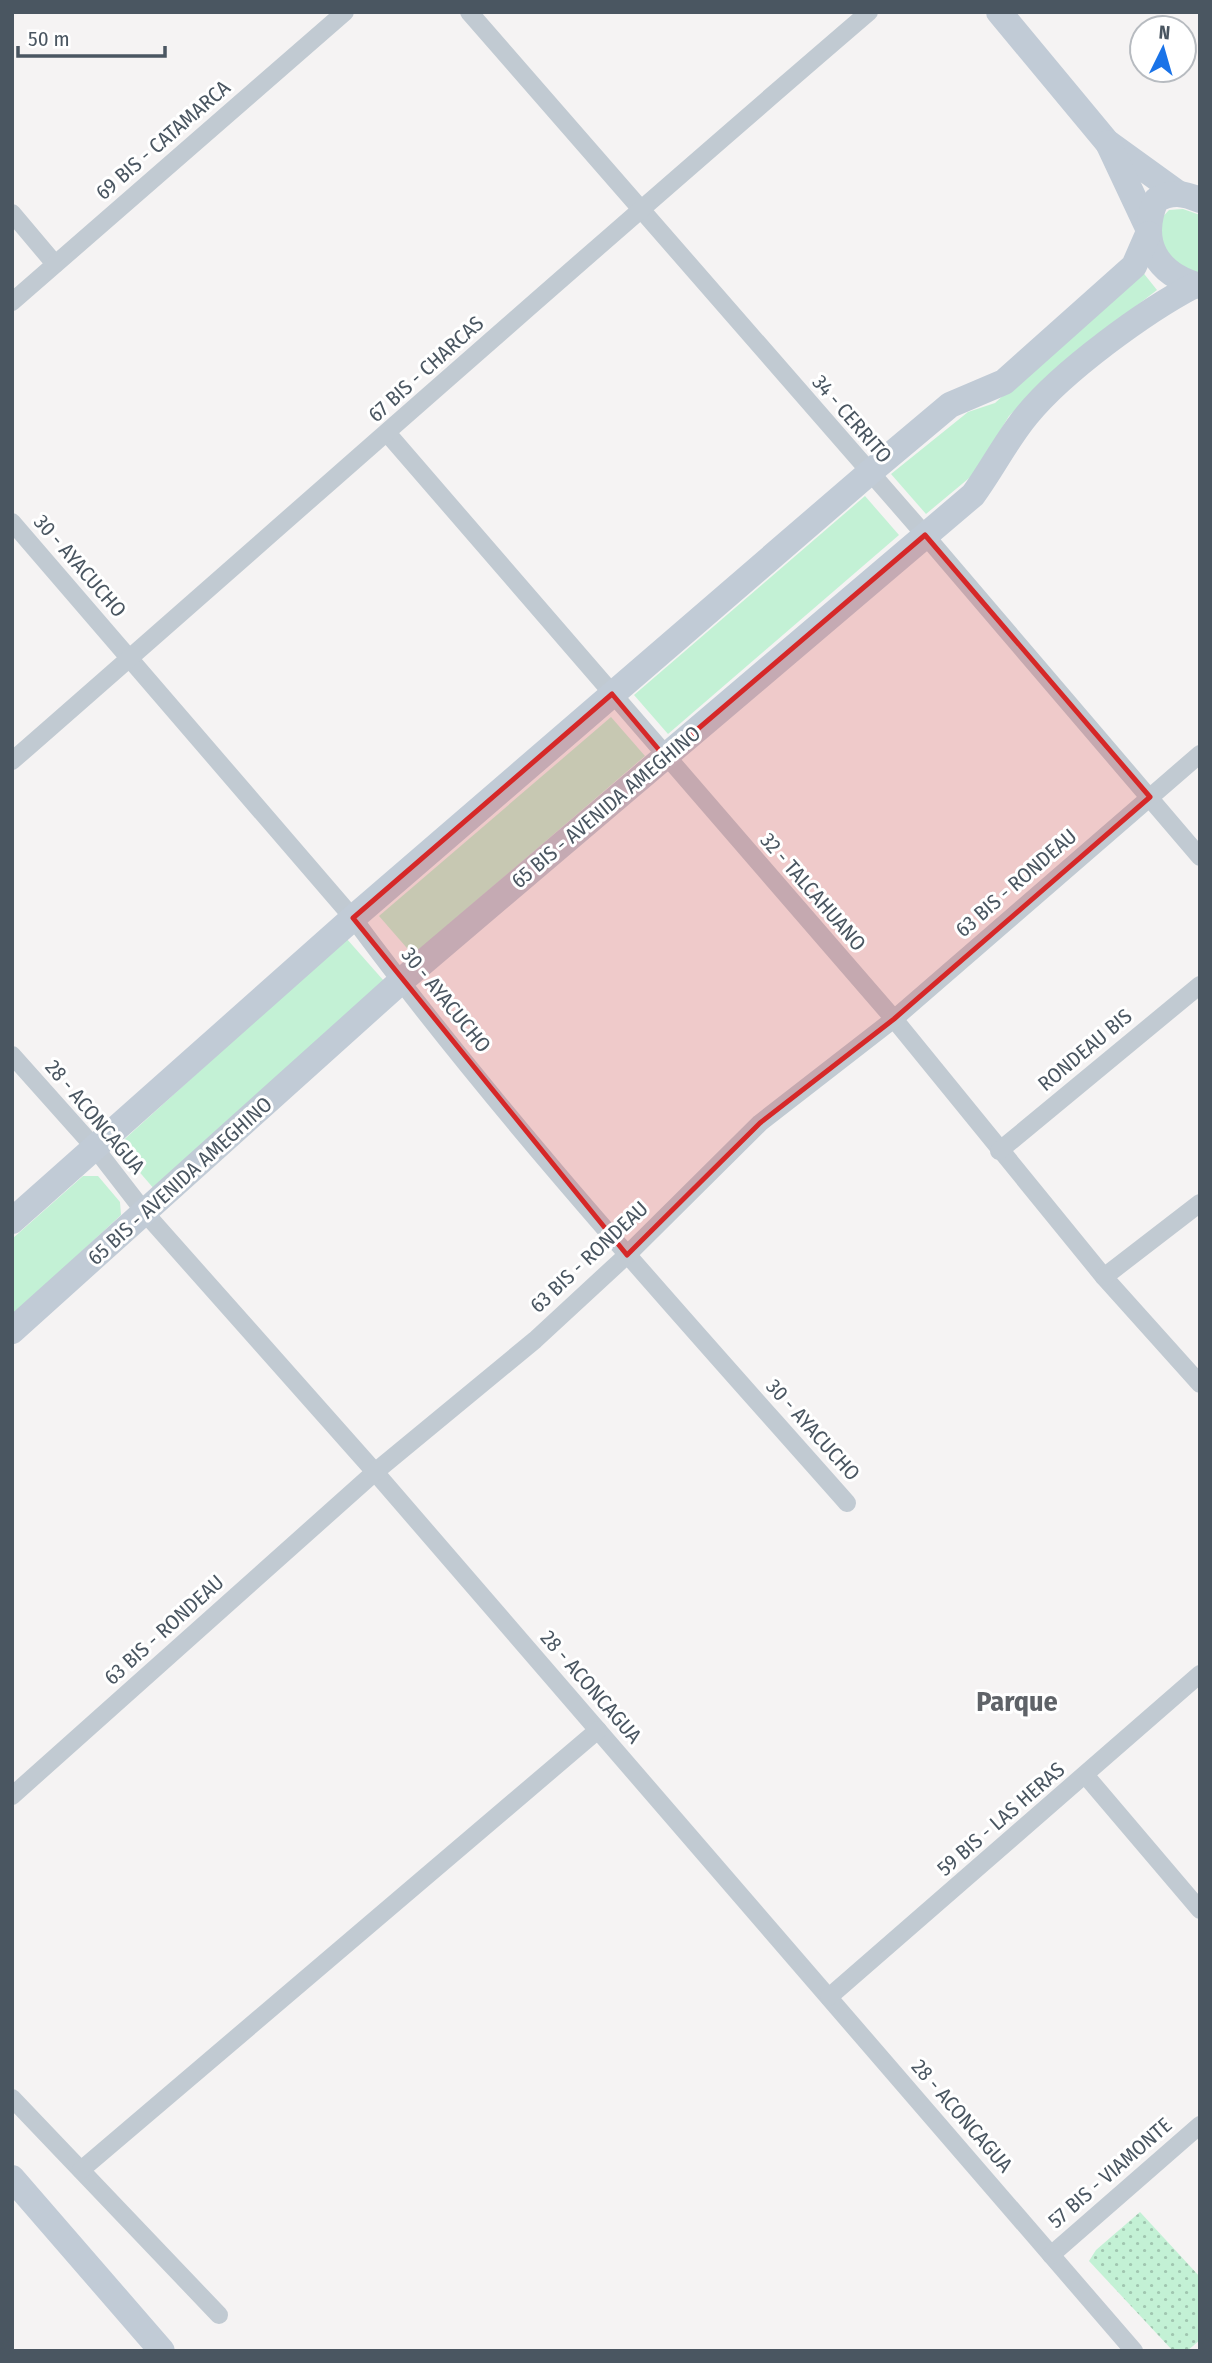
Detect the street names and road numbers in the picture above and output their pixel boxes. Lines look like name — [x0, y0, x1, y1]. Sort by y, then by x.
street label: 69 BIS - CATAMARCA — [90, 75, 236, 205]
street label: 67 BIS - CHARCAS — [363, 310, 489, 428]
street label: 34 - CERRITO — [807, 370, 897, 468]
street label: 30 - AYACUCHO — [28, 509, 132, 623]
street label: 65 BIS - AVENIDA AMEGHINO — [506, 720, 706, 894]
street label: 63 BIS - RONDEAU — [950, 823, 1082, 943]
street label: 32 - TALCAHUANO — [755, 828, 871, 956]
street label: 30 - AYACUCHO — [396, 942, 496, 1058]
street label: RONDEAU BIS — [1033, 1003, 1137, 1097]
street label: 28 - ACONCAGUA — [40, 1055, 150, 1179]
street label: 65 BIS - AVENIDA AMEGHINO — [82, 1091, 278, 1271]
street label: 63 BIS - RONDEAU — [525, 1196, 653, 1318]
street label: 30 - AYACUCHO — [761, 1374, 865, 1486]
street label: 63 BIS - RONDEAU — [99, 1569, 229, 1691]
street label: 28 - ACONCAGUA — [535, 1625, 647, 1749]
street label: 59 BIS - LAS HERAS — [932, 1756, 1070, 1882]
street label: 28 - ACONCAGUA — [906, 2054, 1018, 2178]
street label: 57 BIS - VIAMONTE — [1043, 2112, 1177, 2234]

